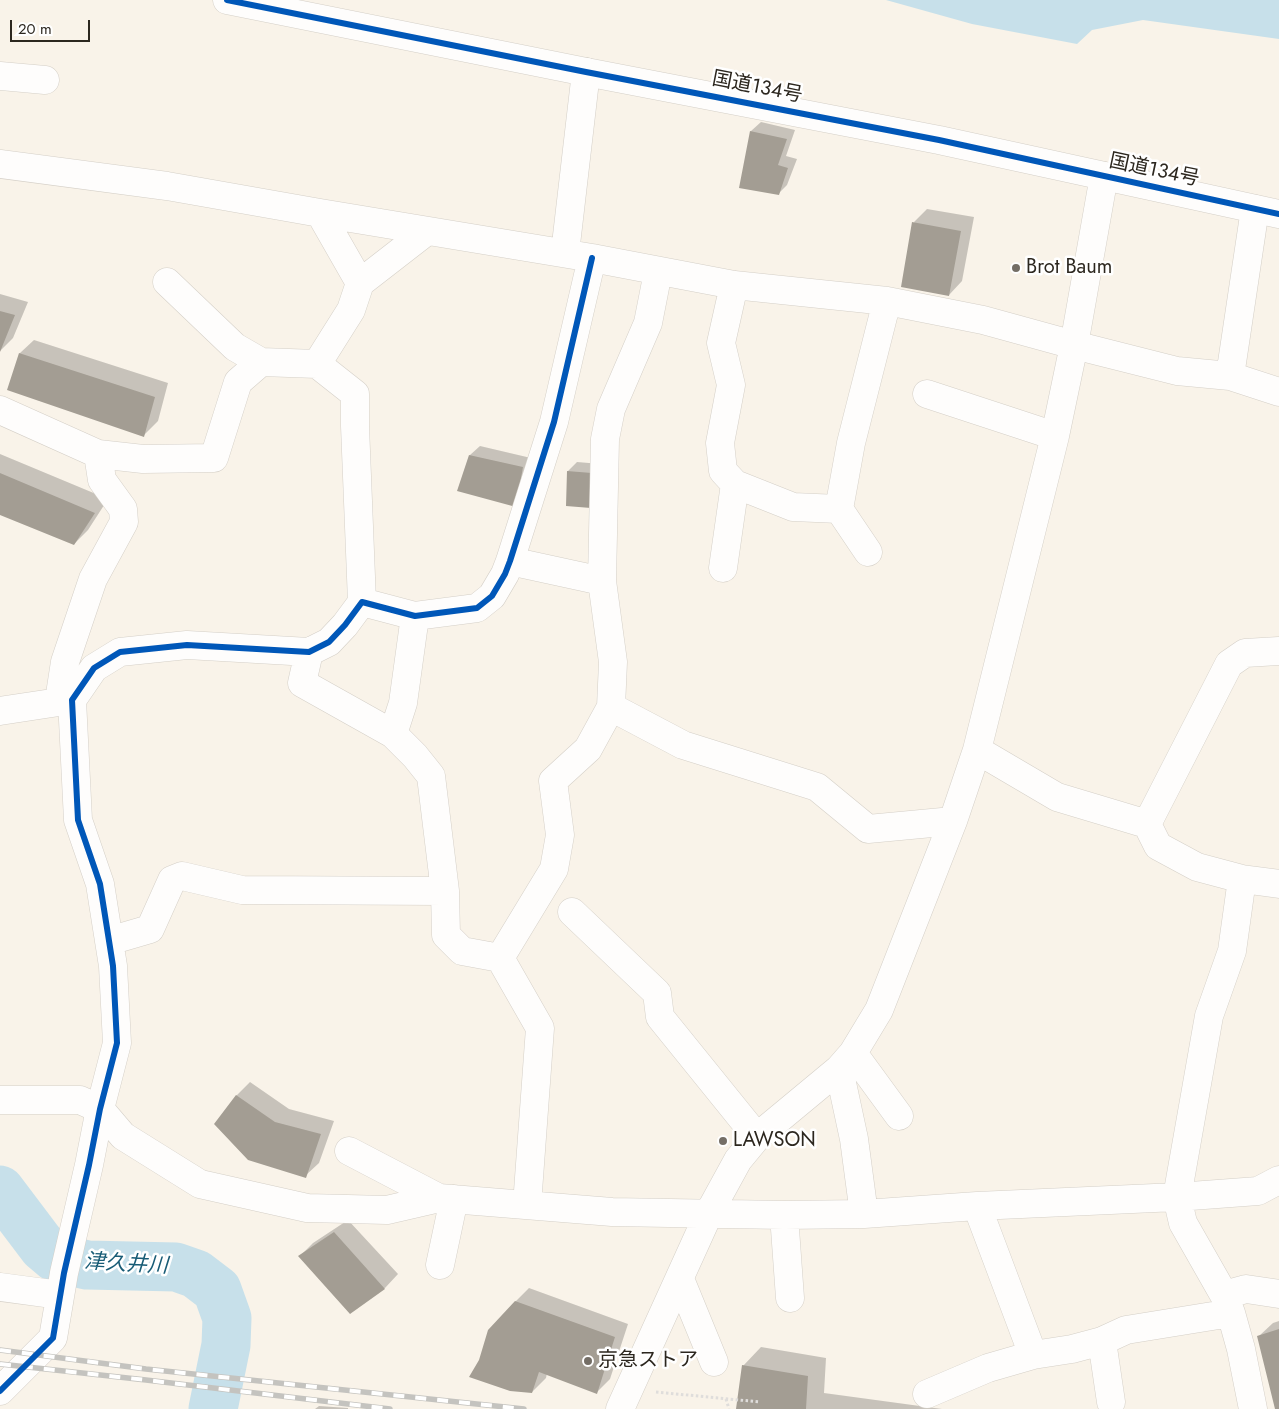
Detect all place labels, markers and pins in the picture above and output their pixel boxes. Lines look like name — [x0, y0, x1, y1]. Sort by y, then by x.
place label: Brot Baum — [1026, 256, 1112, 280]
marker: Brot Baum — [1010, 262, 1022, 274]
place label: LAWSON — [733, 1129, 816, 1153]
marker: LAWSON — [717, 1135, 729, 1147]
place label: 京急ストア — [598, 1349, 698, 1373]
marker: 京急ストア — [582, 1355, 594, 1367]

